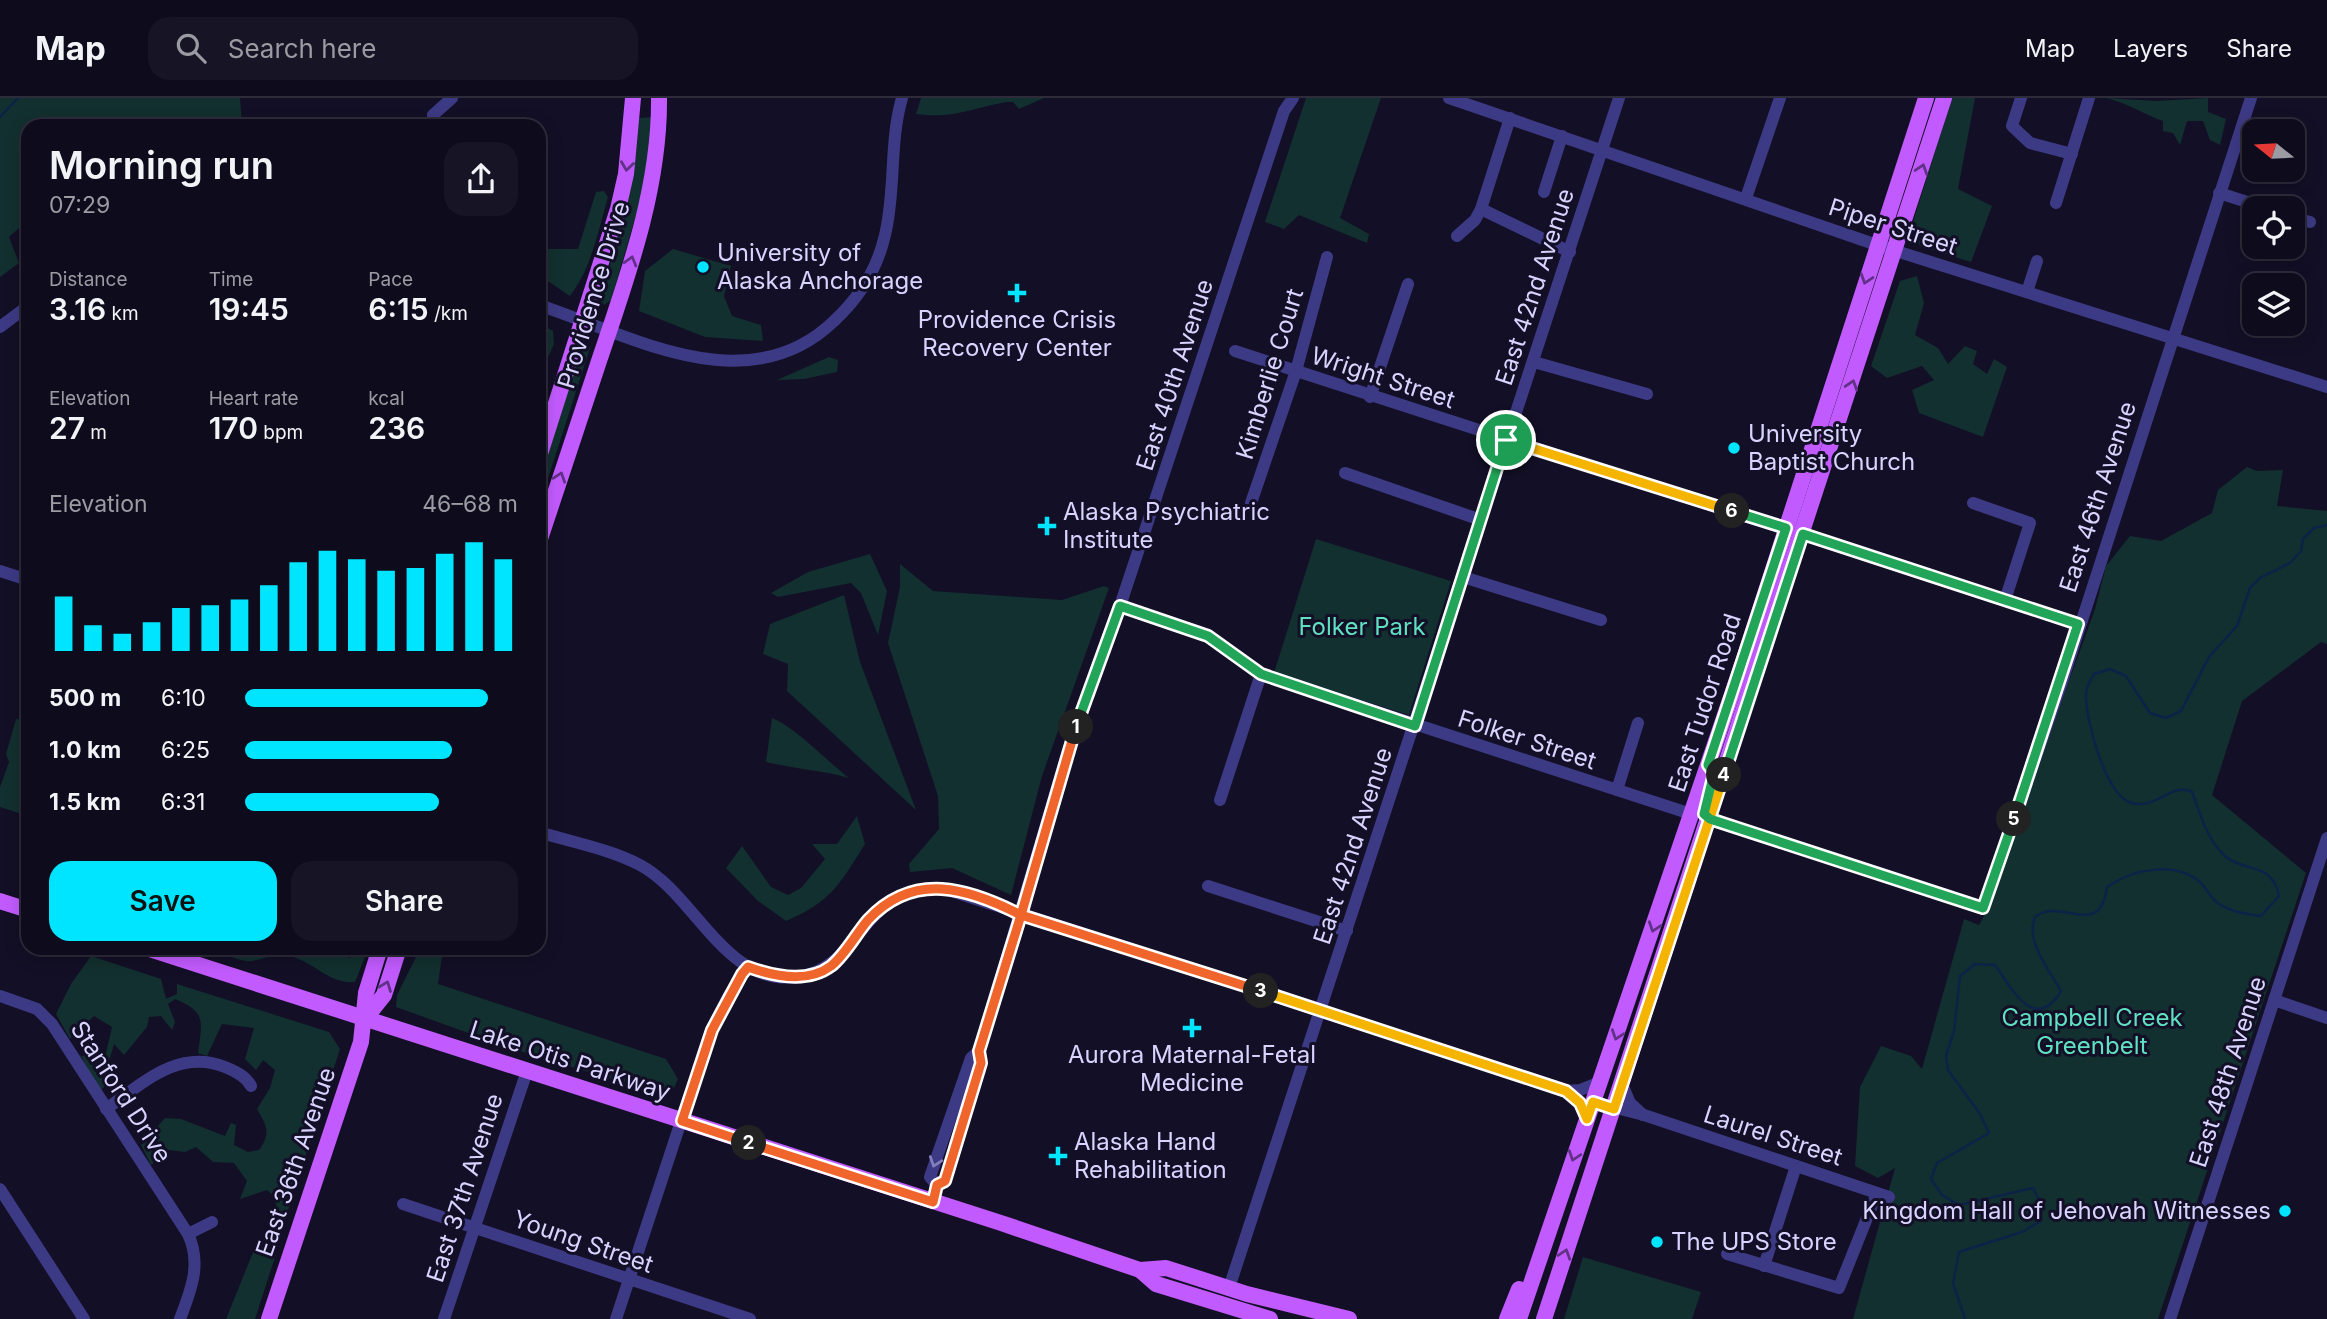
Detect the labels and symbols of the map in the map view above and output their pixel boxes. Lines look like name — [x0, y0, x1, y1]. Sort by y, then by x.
north arrow — [2242, 119, 2305, 182]
one-way arrow — [620, 160, 635, 172]
one-way arrow — [1914, 163, 1928, 175]
street label: East 42nd Avenue — [1489, 185, 1580, 389]
street label: Piper Street — [1825, 192, 1961, 261]
street label: Providence Drive — [551, 198, 636, 392]
place label: University of Alaska Anchorage — [717, 238, 923, 295]
one-way arrow — [623, 255, 637, 267]
marker: University of Alaska Anchorage — [695, 259, 711, 275]
one-way arrow — [1859, 273, 1874, 285]
street label: East 40th Avenue — [1130, 276, 1219, 474]
marker: Providence Crisis Recovery Center — [1007, 283, 1027, 303]
street label: Kimberlie Court — [1230, 285, 1309, 463]
place label: Providence Crisis Recovery Center — [918, 305, 1116, 362]
street label: Wright Street — [1308, 341, 1459, 414]
one-way arrow — [1844, 379, 1858, 392]
street label: East 46th Avenue — [2053, 398, 2142, 596]
pin — [1476, 410, 1536, 470]
place label: University Baptist Church — [1748, 419, 1915, 476]
marker: University Baptist Church — [1726, 440, 1742, 456]
one-way arrow — [552, 471, 567, 483]
pin: 6 — [1714, 494, 1750, 528]
place label: Alaska Psychiatric Institute — [1063, 497, 1270, 554]
marker: Alaska Psychiatric Institute — [1037, 516, 1057, 536]
street label: East Tudor Road — [1662, 610, 1747, 796]
park label: Folker Park — [1298, 612, 1426, 641]
street label: Folker Street — [1454, 704, 1600, 776]
pin: 1 — [1058, 710, 1094, 744]
street label: East 42nd Avenue — [1307, 744, 1398, 948]
pin: 4 — [1706, 758, 1742, 792]
pin: 5 — [1996, 802, 2032, 836]
one-way arrow — [1648, 920, 1662, 932]
street label: East 48th Avenue — [2183, 973, 2272, 1171]
pin: 3 — [1244, 974, 1278, 1008]
one-way arrow — [378, 981, 392, 993]
park label: Campbell Creek Greenbelt — [2001, 1003, 2183, 1060]
street label: Lake Otis Parkway — [466, 1014, 674, 1107]
street label: Stanford Drive — [65, 1015, 178, 1168]
marker: Aurora Maternal-Fetal Medicine — [1182, 1018, 1202, 1038]
one-way arrow — [1611, 1028, 1625, 1040]
place label: Aurora Maternal-Fetal Medicine — [1068, 1040, 1316, 1097]
street label: East 36th Avenue — [250, 1064, 341, 1260]
street label: East 37th Avenue — [420, 1090, 509, 1286]
street label: Laurel Street — [1700, 1099, 1846, 1172]
pin: 2 — [732, 1126, 766, 1160]
place label: Alaska Hand Rehabilitation — [1074, 1127, 1227, 1184]
marker: Alaska Hand Rehabilitation — [1048, 1146, 1068, 1166]
one-way arrow — [1568, 1149, 1582, 1161]
one-way arrow — [929, 1156, 943, 1168]
place label: Kingdom Hall of Jehovah Witnesses — [1862, 1196, 2271, 1225]
marker: Kingdom Hall of Jehovah Witnesses — [2277, 1203, 2293, 1219]
street label: Young Street — [509, 1204, 657, 1279]
place label: The UPS Store — [1671, 1227, 1837, 1256]
marker: The UPS Store — [1649, 1234, 1665, 1250]
one-way arrow — [1557, 1248, 1571, 1261]

